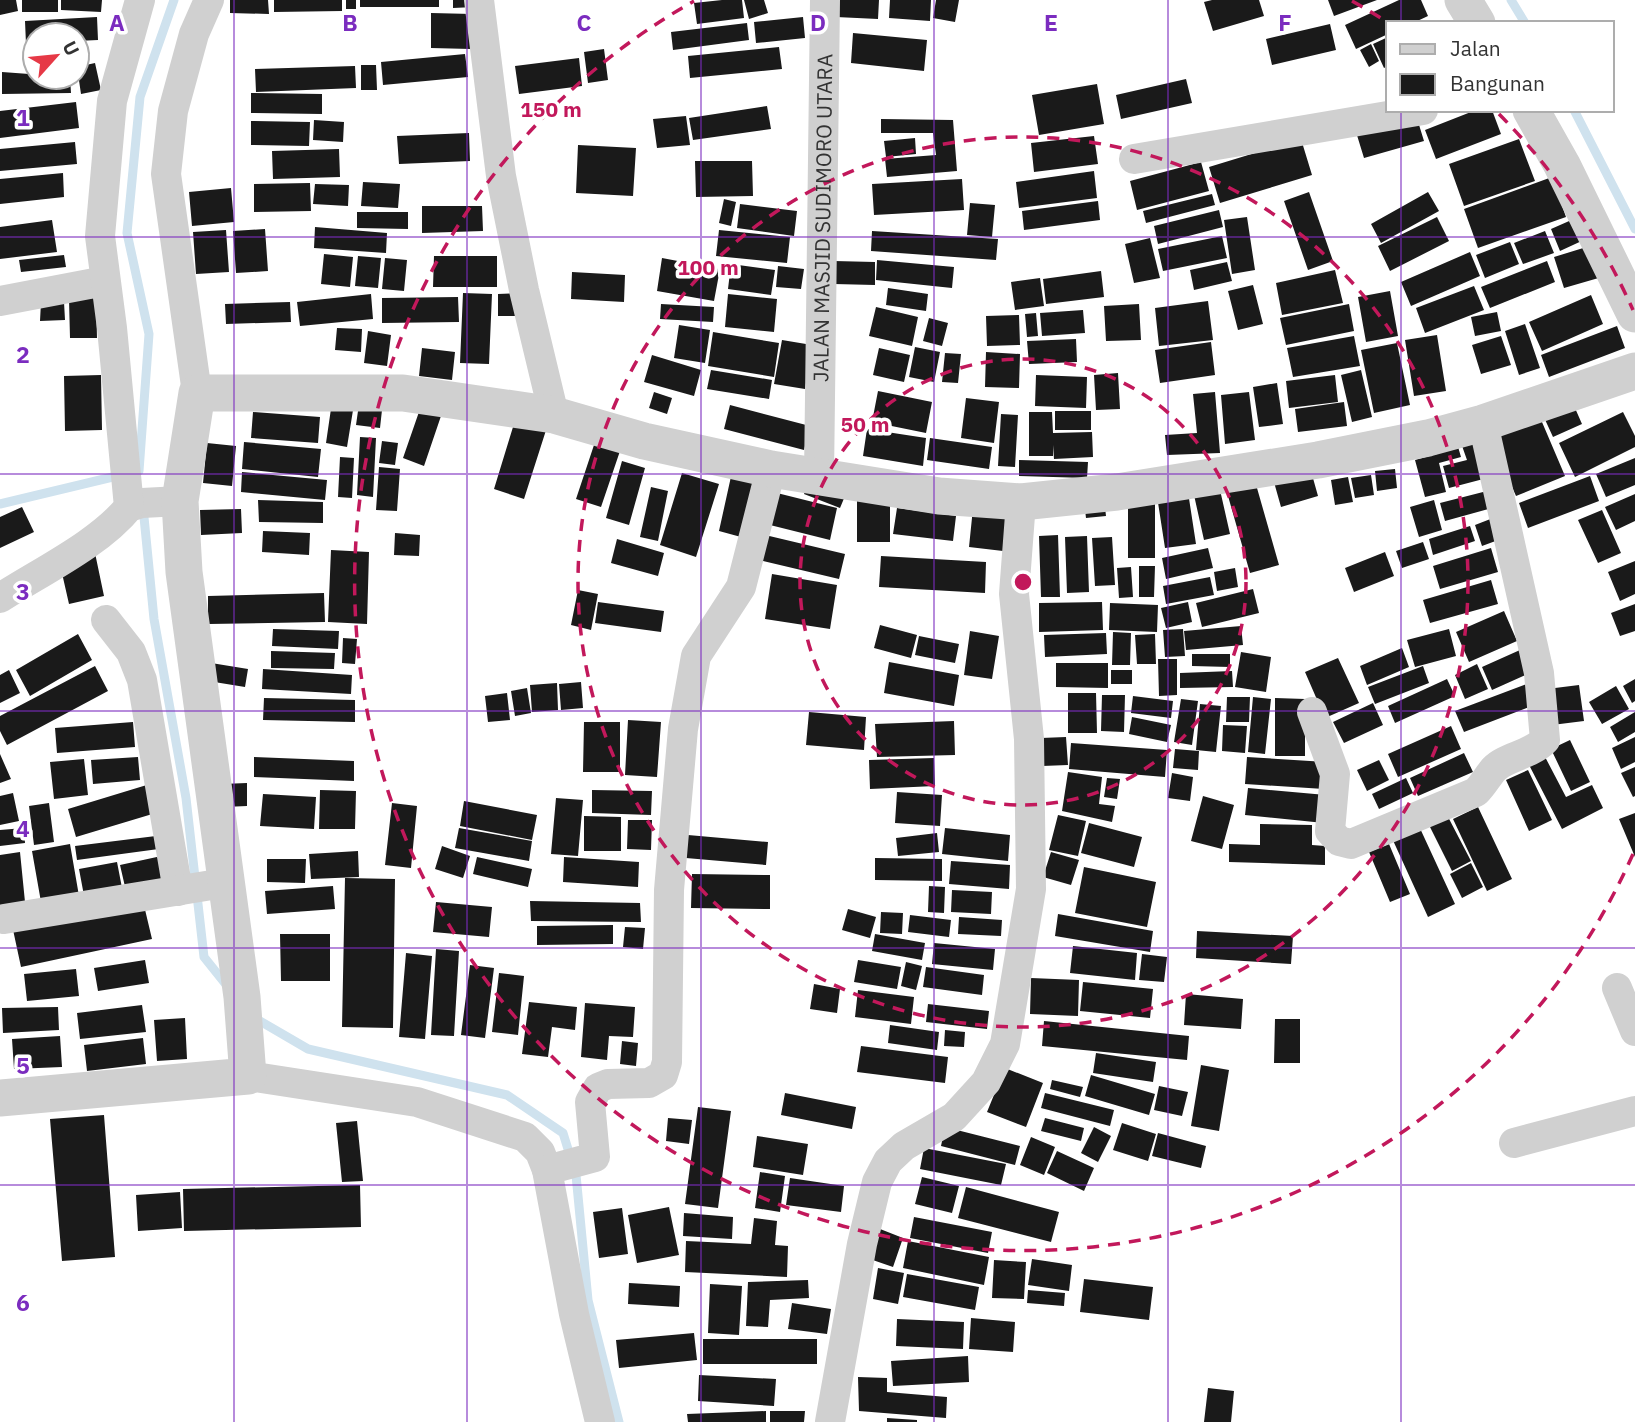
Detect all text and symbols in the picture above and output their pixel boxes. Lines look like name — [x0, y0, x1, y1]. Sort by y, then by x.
text: A — [109, 7, 125, 37]
text: B — [342, 7, 358, 37]
text: C — [577, 7, 592, 37]
text: D — [810, 7, 826, 37]
text: E — [1044, 7, 1058, 37]
text: F — [1278, 7, 1292, 37]
north arrow — [21, 21, 91, 91]
legend — [1386, 21, 1614, 112]
text: Jalan — [1450, 34, 1501, 62]
text: U — [57, 37, 85, 60]
street label: JALAN MASJID SUDIMORO UTARA — [806, 54, 838, 382]
text: Bangunan — [1450, 69, 1545, 97]
text: 150 m — [520, 95, 582, 123]
text: 1 — [16, 102, 30, 132]
text: 100 m — [677, 253, 739, 281]
text: 2 — [16, 339, 30, 369]
text: 50 m — [841, 410, 889, 438]
centre of rings — [1011, 570, 1035, 594]
text: 3 — [16, 576, 30, 606]
text: 4 — [16, 813, 30, 843]
text: 5 — [16, 1050, 30, 1080]
text: 6 — [16, 1287, 30, 1317]

